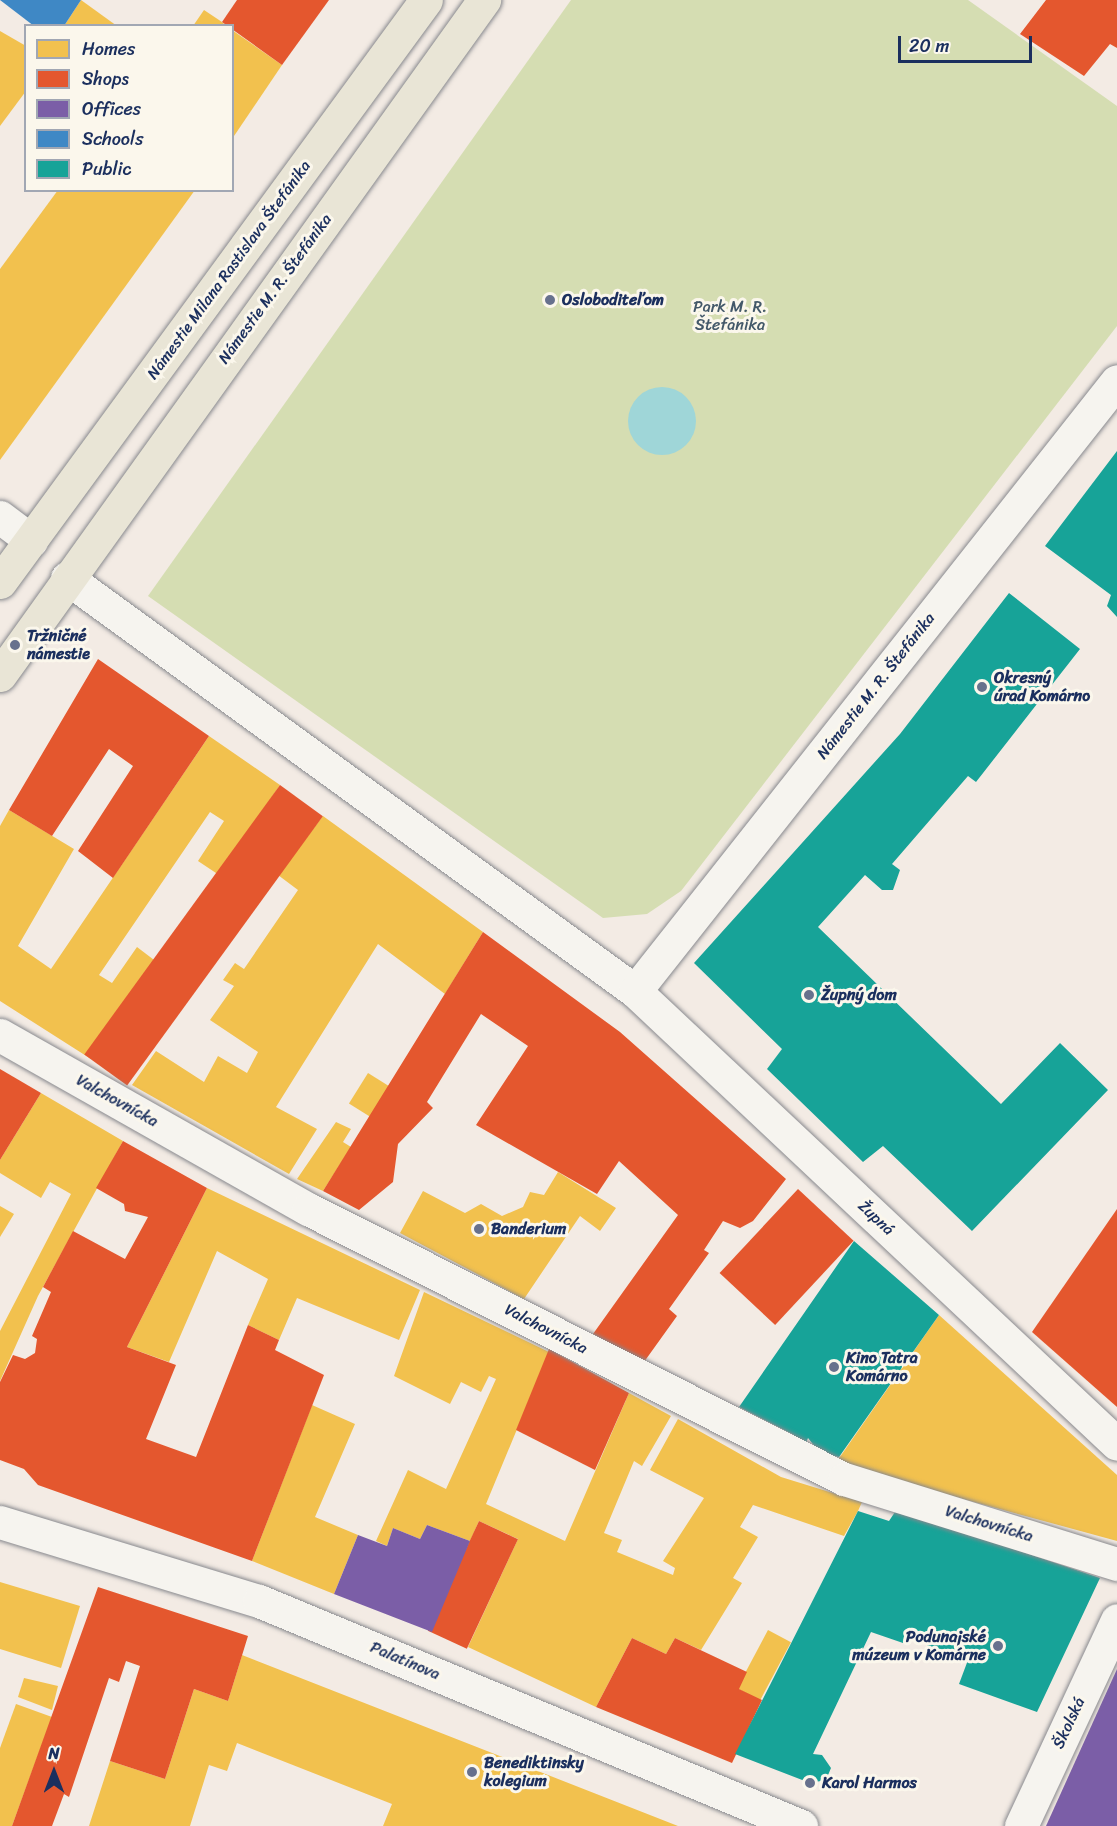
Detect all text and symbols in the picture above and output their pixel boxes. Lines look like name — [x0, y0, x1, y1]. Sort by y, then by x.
legend — [24, 24, 234, 192]
scale bar — [901, 24, 1034, 62]
text: 20 m — [909, 30, 949, 62]
text: Homes — [82, 33, 135, 65]
text: Shops — [82, 63, 129, 95]
text: Offices — [82, 93, 141, 125]
text: Schools — [82, 123, 143, 155]
text: Public — [82, 153, 132, 185]
street label: Námestie Milana Rastislava Štefánika — [143, 157, 315, 383]
street label: Námestie M. R. Štefánika — [214, 210, 336, 368]
place label: Osloboditeľom — [562, 290, 664, 310]
marker: Osloboditeľom — [543, 293, 557, 307]
park label: Park M. R. Štefánika — [693, 297, 767, 335]
street label: Námestie M. R. Štefánika — [813, 609, 939, 763]
place label: Tržničné námestie — [27, 626, 90, 664]
marker: Tržničné námestie — [8, 638, 22, 652]
place label: Okresný úrad Komárno — [994, 668, 1091, 706]
marker: Okresný úrad Komárno — [975, 680, 989, 694]
place label: Župný dom — [821, 985, 897, 1005]
marker: Župný dom — [802, 988, 816, 1002]
street label: Valchovnícka — [73, 1071, 161, 1131]
street label: Župná — [854, 1197, 898, 1239]
place label: Banderium — [491, 1219, 566, 1239]
marker: Banderium — [472, 1222, 486, 1236]
street label: Valchovnícka — [501, 1300, 591, 1358]
place label: Kino Tatra Komárno — [846, 1348, 918, 1386]
marker: Kino Tatra Komárno — [827, 1360, 841, 1374]
street label: Valchovnícka — [943, 1502, 1035, 1546]
place label: Podunajské múzeum v Komárne — [851, 1627, 986, 1665]
street label: Palatínova — [367, 1638, 443, 1684]
marker: Podunajské múzeum v Komárne — [991, 1639, 1005, 1653]
street label: Školská — [1049, 1694, 1089, 1752]
text: N — [48, 1739, 60, 1768]
north arrow — [24, 1742, 84, 1802]
place label: Benediktinsky kolegium — [484, 1753, 584, 1791]
marker: Benediktinsky kolegium — [465, 1765, 479, 1779]
place label: Karol Harmos — [822, 1773, 916, 1793]
marker: Karol Harmos — [803, 1776, 817, 1790]

